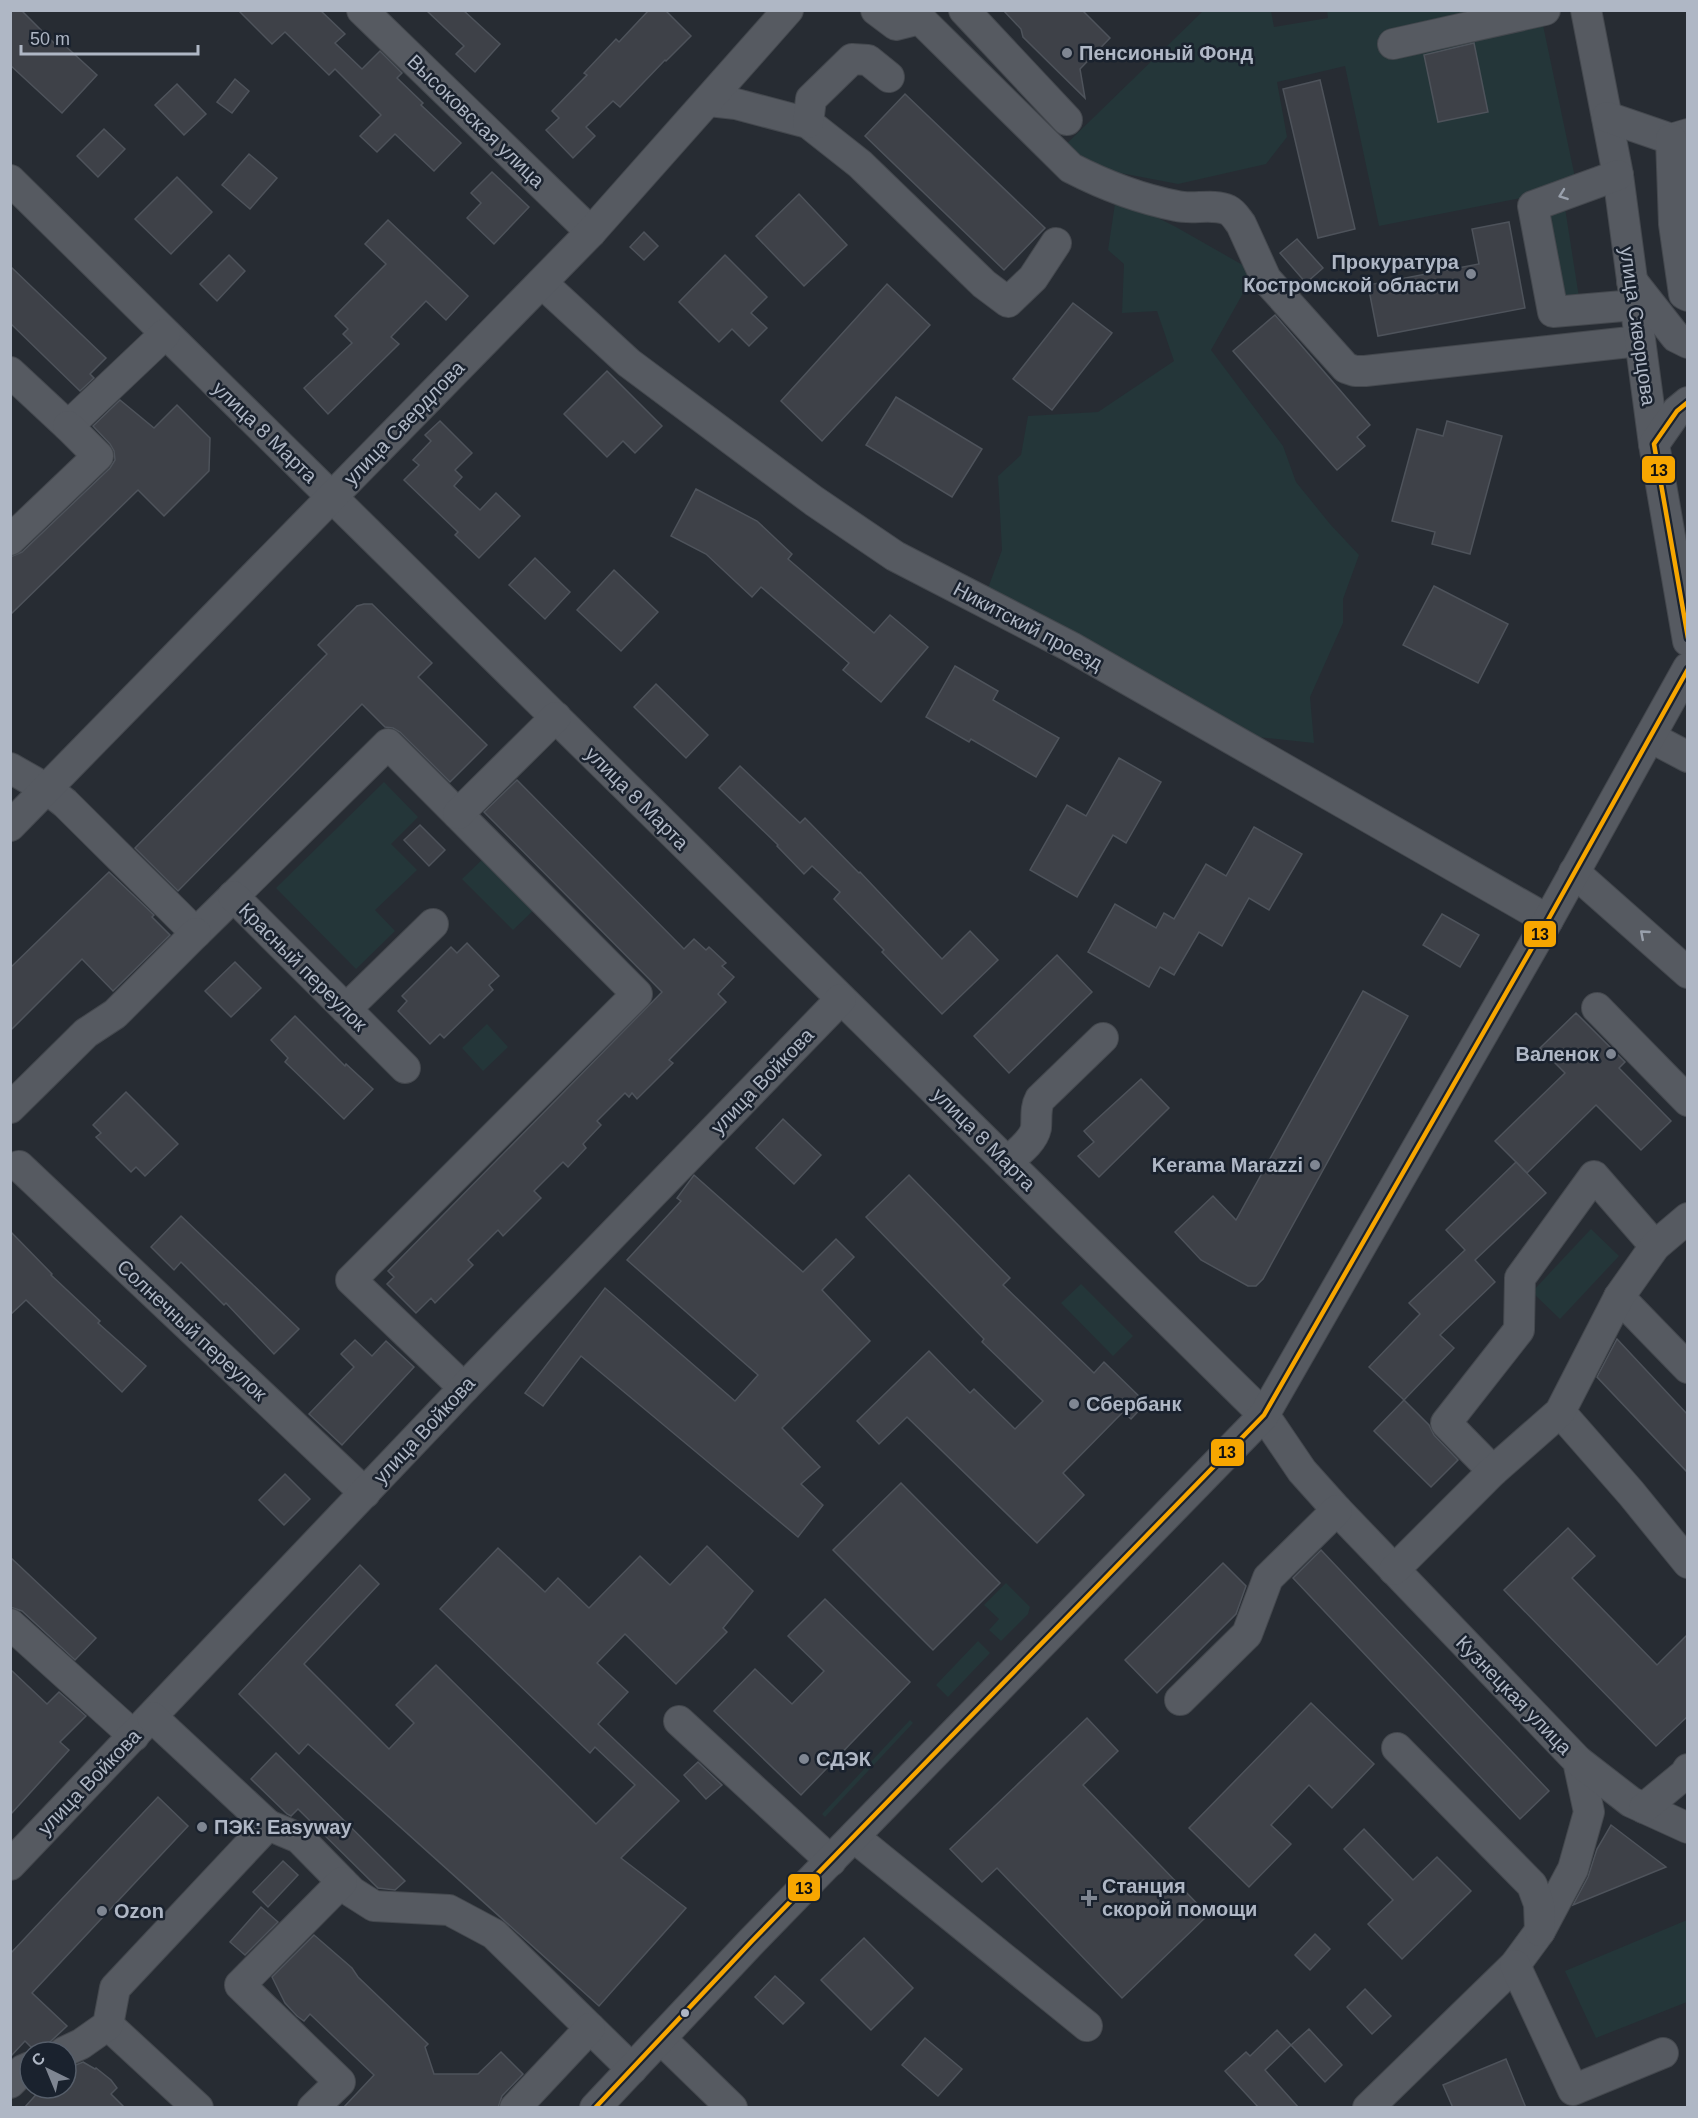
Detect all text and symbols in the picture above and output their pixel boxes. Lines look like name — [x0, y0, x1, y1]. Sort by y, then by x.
scale bar — [21, 18, 198, 56]
text: 50 m — [30, 29, 70, 49]
place label: Пенсионый Фонд — [1079, 42, 1254, 64]
marker: Пенсионый Фонд — [1060, 46, 1074, 60]
street label: Высоковская улица — [403, 50, 549, 192]
one-way arrow — [1558, 188, 1569, 200]
street label: улица Скворцова — [1616, 245, 1660, 408]
place label: Прокуратура Костромской области — [1243, 251, 1460, 296]
marker: Прокуратура Костромской области — [1464, 267, 1478, 281]
street label: улица Свердлова — [339, 356, 469, 489]
street label: улица 8 Марта — [208, 377, 322, 488]
line badge: 13 — [1641, 455, 1676, 484]
text: 13 — [1650, 462, 1668, 479]
street label: Никитский проезд — [950, 577, 1106, 675]
street label: улица 8 Марта — [581, 742, 693, 854]
street label: Красный переулок — [235, 899, 372, 1036]
line badge: 13 — [1523, 920, 1557, 948]
text: 13 — [1531, 926, 1549, 943]
one-way arrow — [1640, 930, 1651, 941]
street label: улица Войкова — [706, 1023, 818, 1138]
place label: Валенок — [1516, 1043, 1600, 1065]
marker: Валенок — [1604, 1047, 1618, 1061]
street label: улица 8 Марта — [928, 1083, 1040, 1195]
place label: Kerama Marazzi — [1152, 1154, 1303, 1176]
marker: Kerama Marazzi — [1308, 1158, 1322, 1172]
street label: Солнечный переулок — [113, 1255, 271, 1405]
street label: улица Войкова — [369, 1371, 480, 1488]
place label: Сбербанк — [1086, 1393, 1182, 1415]
marker: Сбербанк — [1067, 1397, 1081, 1411]
line badge: 13 — [1210, 1438, 1245, 1467]
text: 13 — [1218, 1444, 1236, 1461]
street label: Кузнецкая улица — [1452, 1631, 1577, 1759]
street label: улица Войкова — [33, 1724, 145, 1839]
place label: СДЭК — [816, 1748, 872, 1770]
marker: СДЭК — [797, 1752, 811, 1766]
place label: ПЭК: Easyway — [214, 1816, 352, 1838]
marker: ПЭК: Easyway — [195, 1820, 209, 1834]
line badge: 13 — [787, 1873, 821, 1902]
place label: Станция скорой помощи — [1102, 1875, 1257, 1920]
text: 13 — [795, 1880, 813, 1897]
marker: Станция скорой помощи — [1080, 1889, 1098, 1907]
place label: Ozon — [114, 1900, 164, 1922]
marker: Ozon — [95, 1904, 109, 1918]
unlabelled marker — [679, 2007, 691, 2019]
north arrow — [18, 2040, 78, 2100]
text: С — [28, 2049, 48, 2070]

